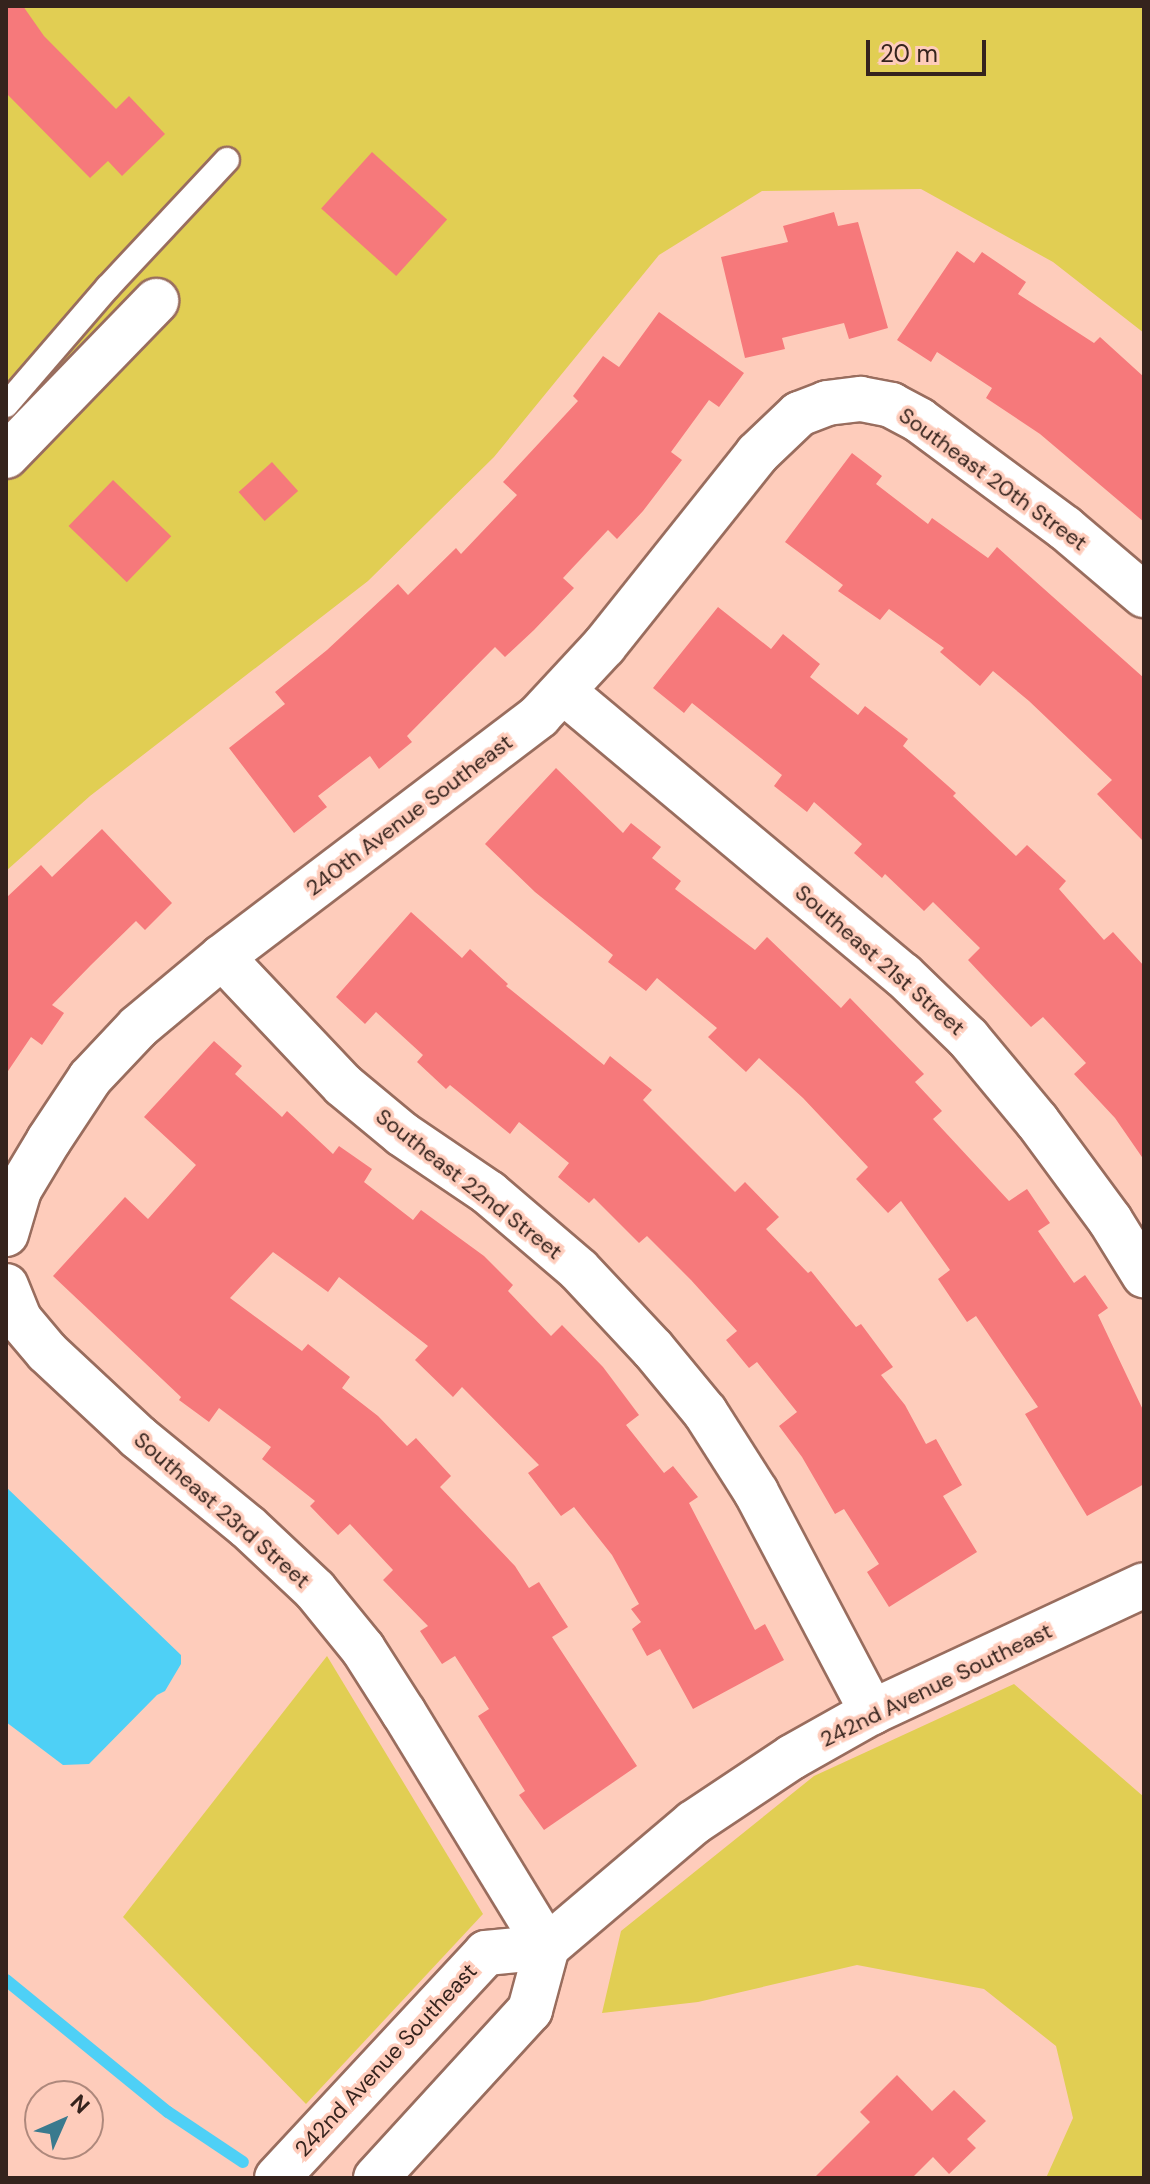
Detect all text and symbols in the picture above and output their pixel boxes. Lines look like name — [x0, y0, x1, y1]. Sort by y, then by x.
scale bar — [870, 24, 990, 74]
text: 20 m — [880, 38, 938, 69]
street label: Southeast 20th Street — [894, 402, 1092, 556]
street label: 240th Avenue Southeast — [301, 729, 517, 901]
street label: Southeast 21st Street — [790, 879, 970, 1041]
street label: Southeast 22nd Street — [371, 1103, 567, 1265]
street label: Southeast 23rd Street — [129, 1426, 315, 1594]
street label: 242nd Avenue Southeast — [816, 1617, 1056, 1753]
street label: 242nd Avenue Southeast — [290, 1958, 482, 2162]
north arrow — [24, 2080, 104, 2160]
text: N — [64, 2088, 96, 2120]

